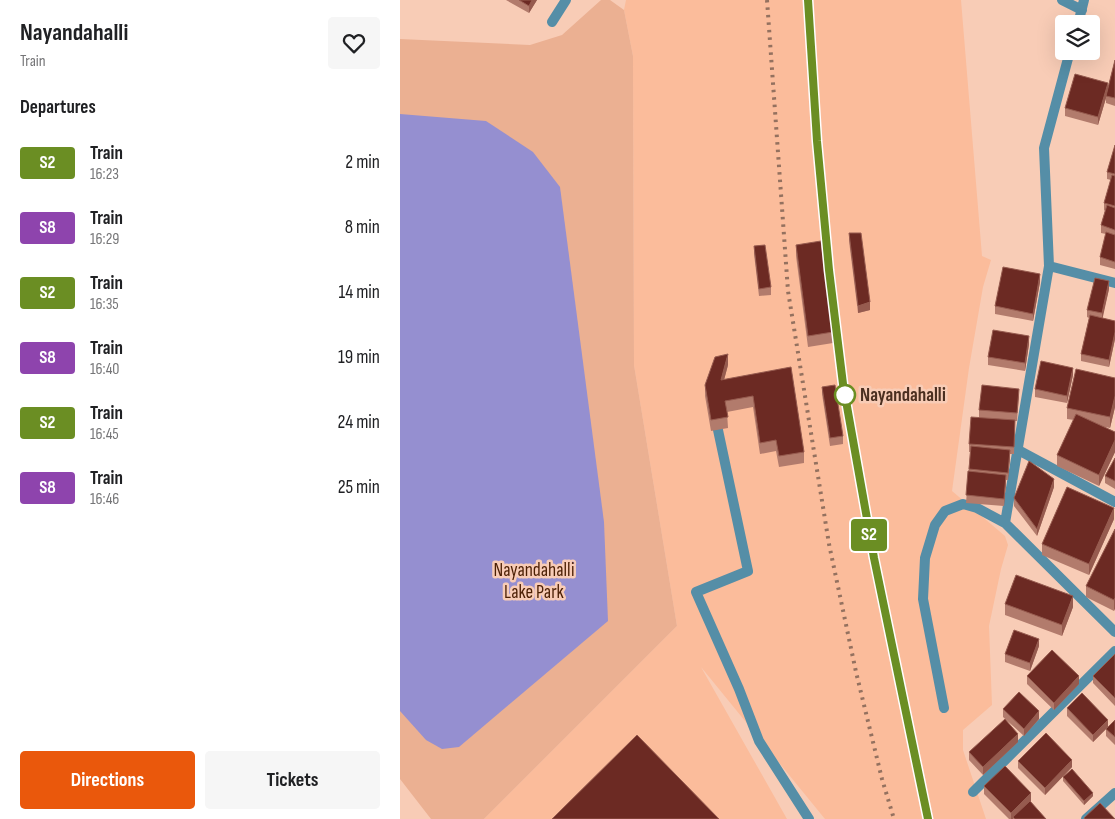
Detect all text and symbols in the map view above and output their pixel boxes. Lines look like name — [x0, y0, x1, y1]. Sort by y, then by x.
map controls — [1055, 15, 1100, 60]
button: layers — [1055, 15, 1100, 60]
button: heart — [328, 17, 380, 69]
text: Nayandahalli — [20, 18, 128, 47]
text: Train — [20, 52, 46, 71]
text: Departures — [20, 96, 96, 119]
text: Train — [90, 142, 123, 165]
text: 2 min — [345, 151, 380, 174]
text: S2 — [39, 152, 56, 173]
text: 16:23 — [90, 165, 119, 184]
text: Train — [90, 207, 123, 230]
text: 8 min — [345, 216, 380, 239]
text: S8 — [39, 217, 56, 238]
text: 16:29 — [90, 230, 119, 249]
text: Train — [90, 272, 123, 295]
text: 14 min — [339, 281, 380, 304]
text: S2 — [39, 282, 56, 303]
text: 16:35 — [90, 295, 119, 314]
text: Train — [90, 337, 123, 360]
text: 19 min — [338, 346, 380, 369]
text: S8 — [39, 347, 56, 368]
text: 16:40 — [90, 360, 119, 379]
marker: Nayandahalli — [834, 384, 856, 406]
place label: Nayandahalli — [860, 384, 946, 407]
text: Train — [90, 402, 123, 425]
text: 24 min — [337, 411, 380, 434]
text: S2 — [39, 412, 56, 433]
text: 16:45 — [90, 425, 119, 444]
text: Train — [90, 467, 123, 490]
text: 25 min — [338, 476, 380, 499]
text: S8 — [39, 477, 56, 498]
text: 16:46 — [90, 490, 119, 509]
line badge: S2 — [846, 519, 892, 551]
text: S2 — [861, 524, 877, 545]
park label: Nayandahalli Lake Park — [493, 559, 575, 604]
button: Directions — [20, 751, 195, 809]
button: Tickets — [205, 751, 380, 809]

